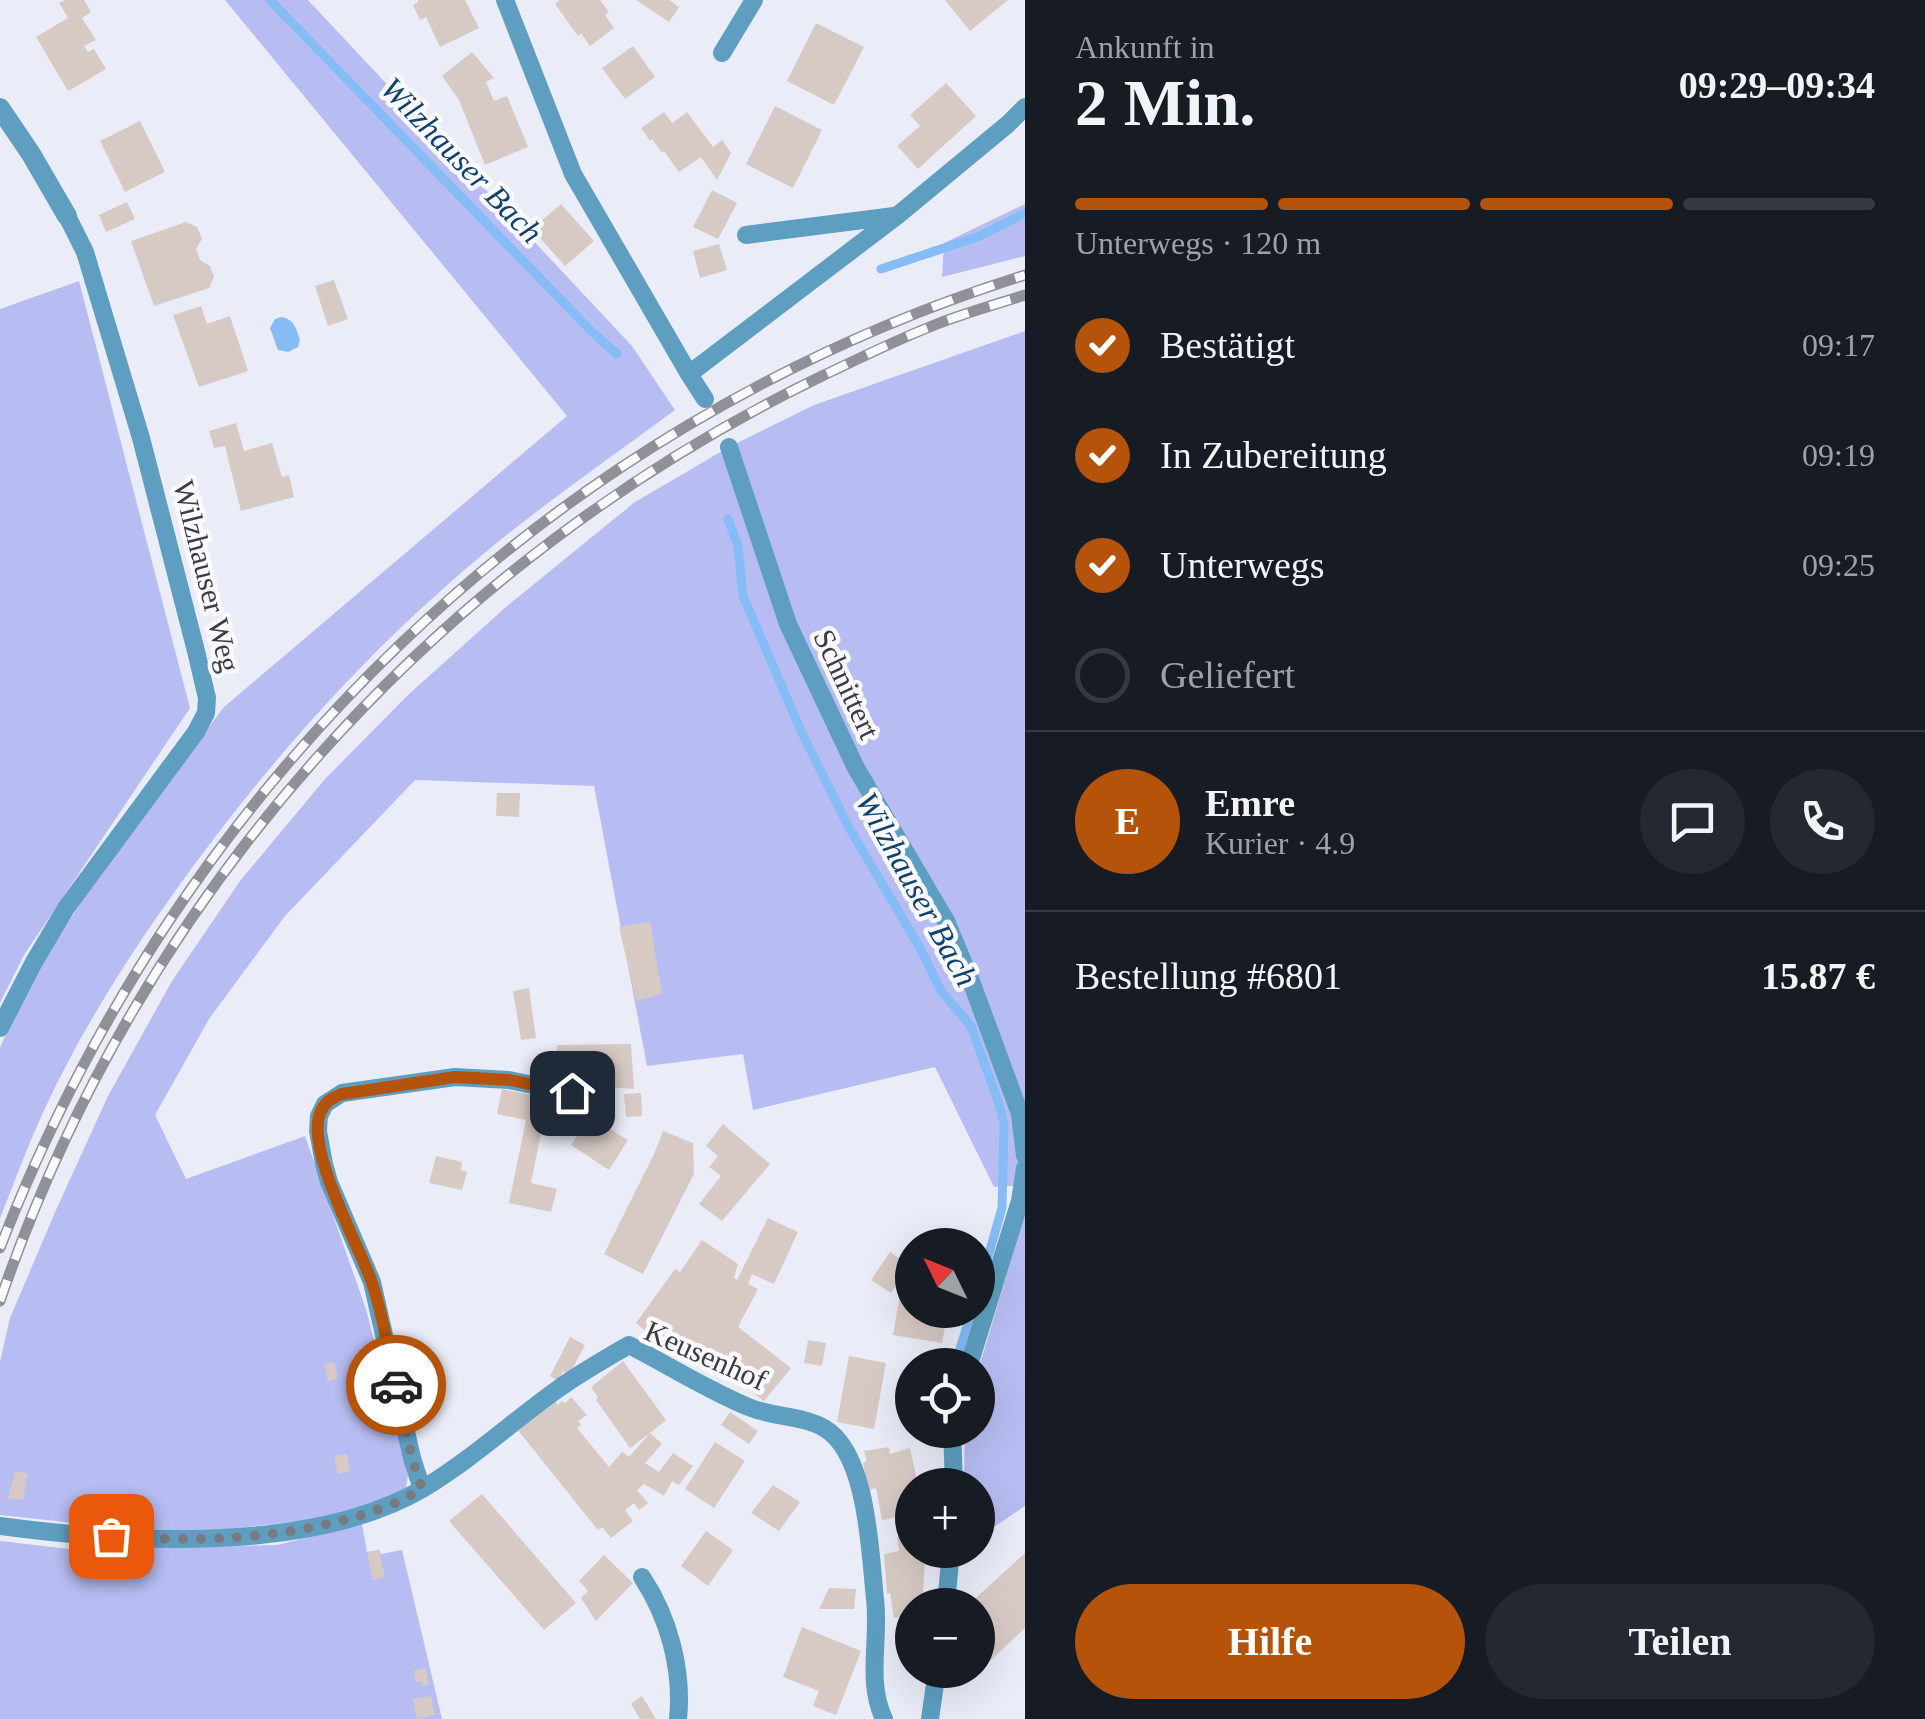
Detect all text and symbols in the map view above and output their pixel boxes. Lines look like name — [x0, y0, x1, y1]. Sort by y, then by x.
text: Ankunft in — [1075, 29, 1215, 65]
text: 09:29–09:34 — [1679, 64, 1875, 106]
text: 2 Min. — [1075, 67, 1256, 139]
water label: Wilzhauser Bach — [374, 70, 550, 250]
text: Unterwegs · 120 m — [1075, 225, 1321, 261]
icon: check — [1075, 318, 1130, 373]
text: Bestätigt — [1160, 324, 1295, 366]
text: 09:17 — [1802, 327, 1875, 363]
icon: check — [1075, 428, 1130, 483]
text: In Zubereitung — [1160, 434, 1387, 476]
text: 09:19 — [1802, 437, 1875, 473]
street label: Wilzhauser Weg — [167, 477, 247, 675]
icon: check — [1075, 538, 1130, 593]
text: Unterwegs — [1160, 544, 1325, 586]
text: 09:25 — [1802, 547, 1875, 583]
street label: Schnittert — [807, 624, 887, 744]
text: Geliefert — [1160, 654, 1295, 696]
button: chat — [1640, 769, 1745, 874]
button: phone — [1770, 769, 1875, 874]
text: Emre — [1205, 782, 1295, 824]
water label: Wilzhauser Bach — [849, 786, 985, 992]
text: E — [1115, 800, 1140, 842]
text: Kurier · 4.9 — [1205, 825, 1355, 861]
text: Bestellung #6801 — [1075, 955, 1342, 997]
text: 15.87 € — [1761, 955, 1875, 997]
pin — [530, 1051, 615, 1136]
icon: home — [545, 1066, 600, 1121]
north arrow — [895, 1228, 995, 1328]
map controls — [895, 1228, 995, 1688]
street label: Keusenhof — [640, 1313, 772, 1397]
courier — [346, 1335, 446, 1435]
button: locate — [895, 1348, 995, 1448]
icon: car — [369, 1358, 424, 1413]
button: + — [895, 1468, 995, 1568]
pin — [69, 1494, 154, 1579]
icon: bag — [84, 1509, 139, 1564]
button: Hilfe — [1075, 1584, 1465, 1699]
button: Teilen — [1485, 1584, 1875, 1699]
button: − — [895, 1588, 995, 1688]

